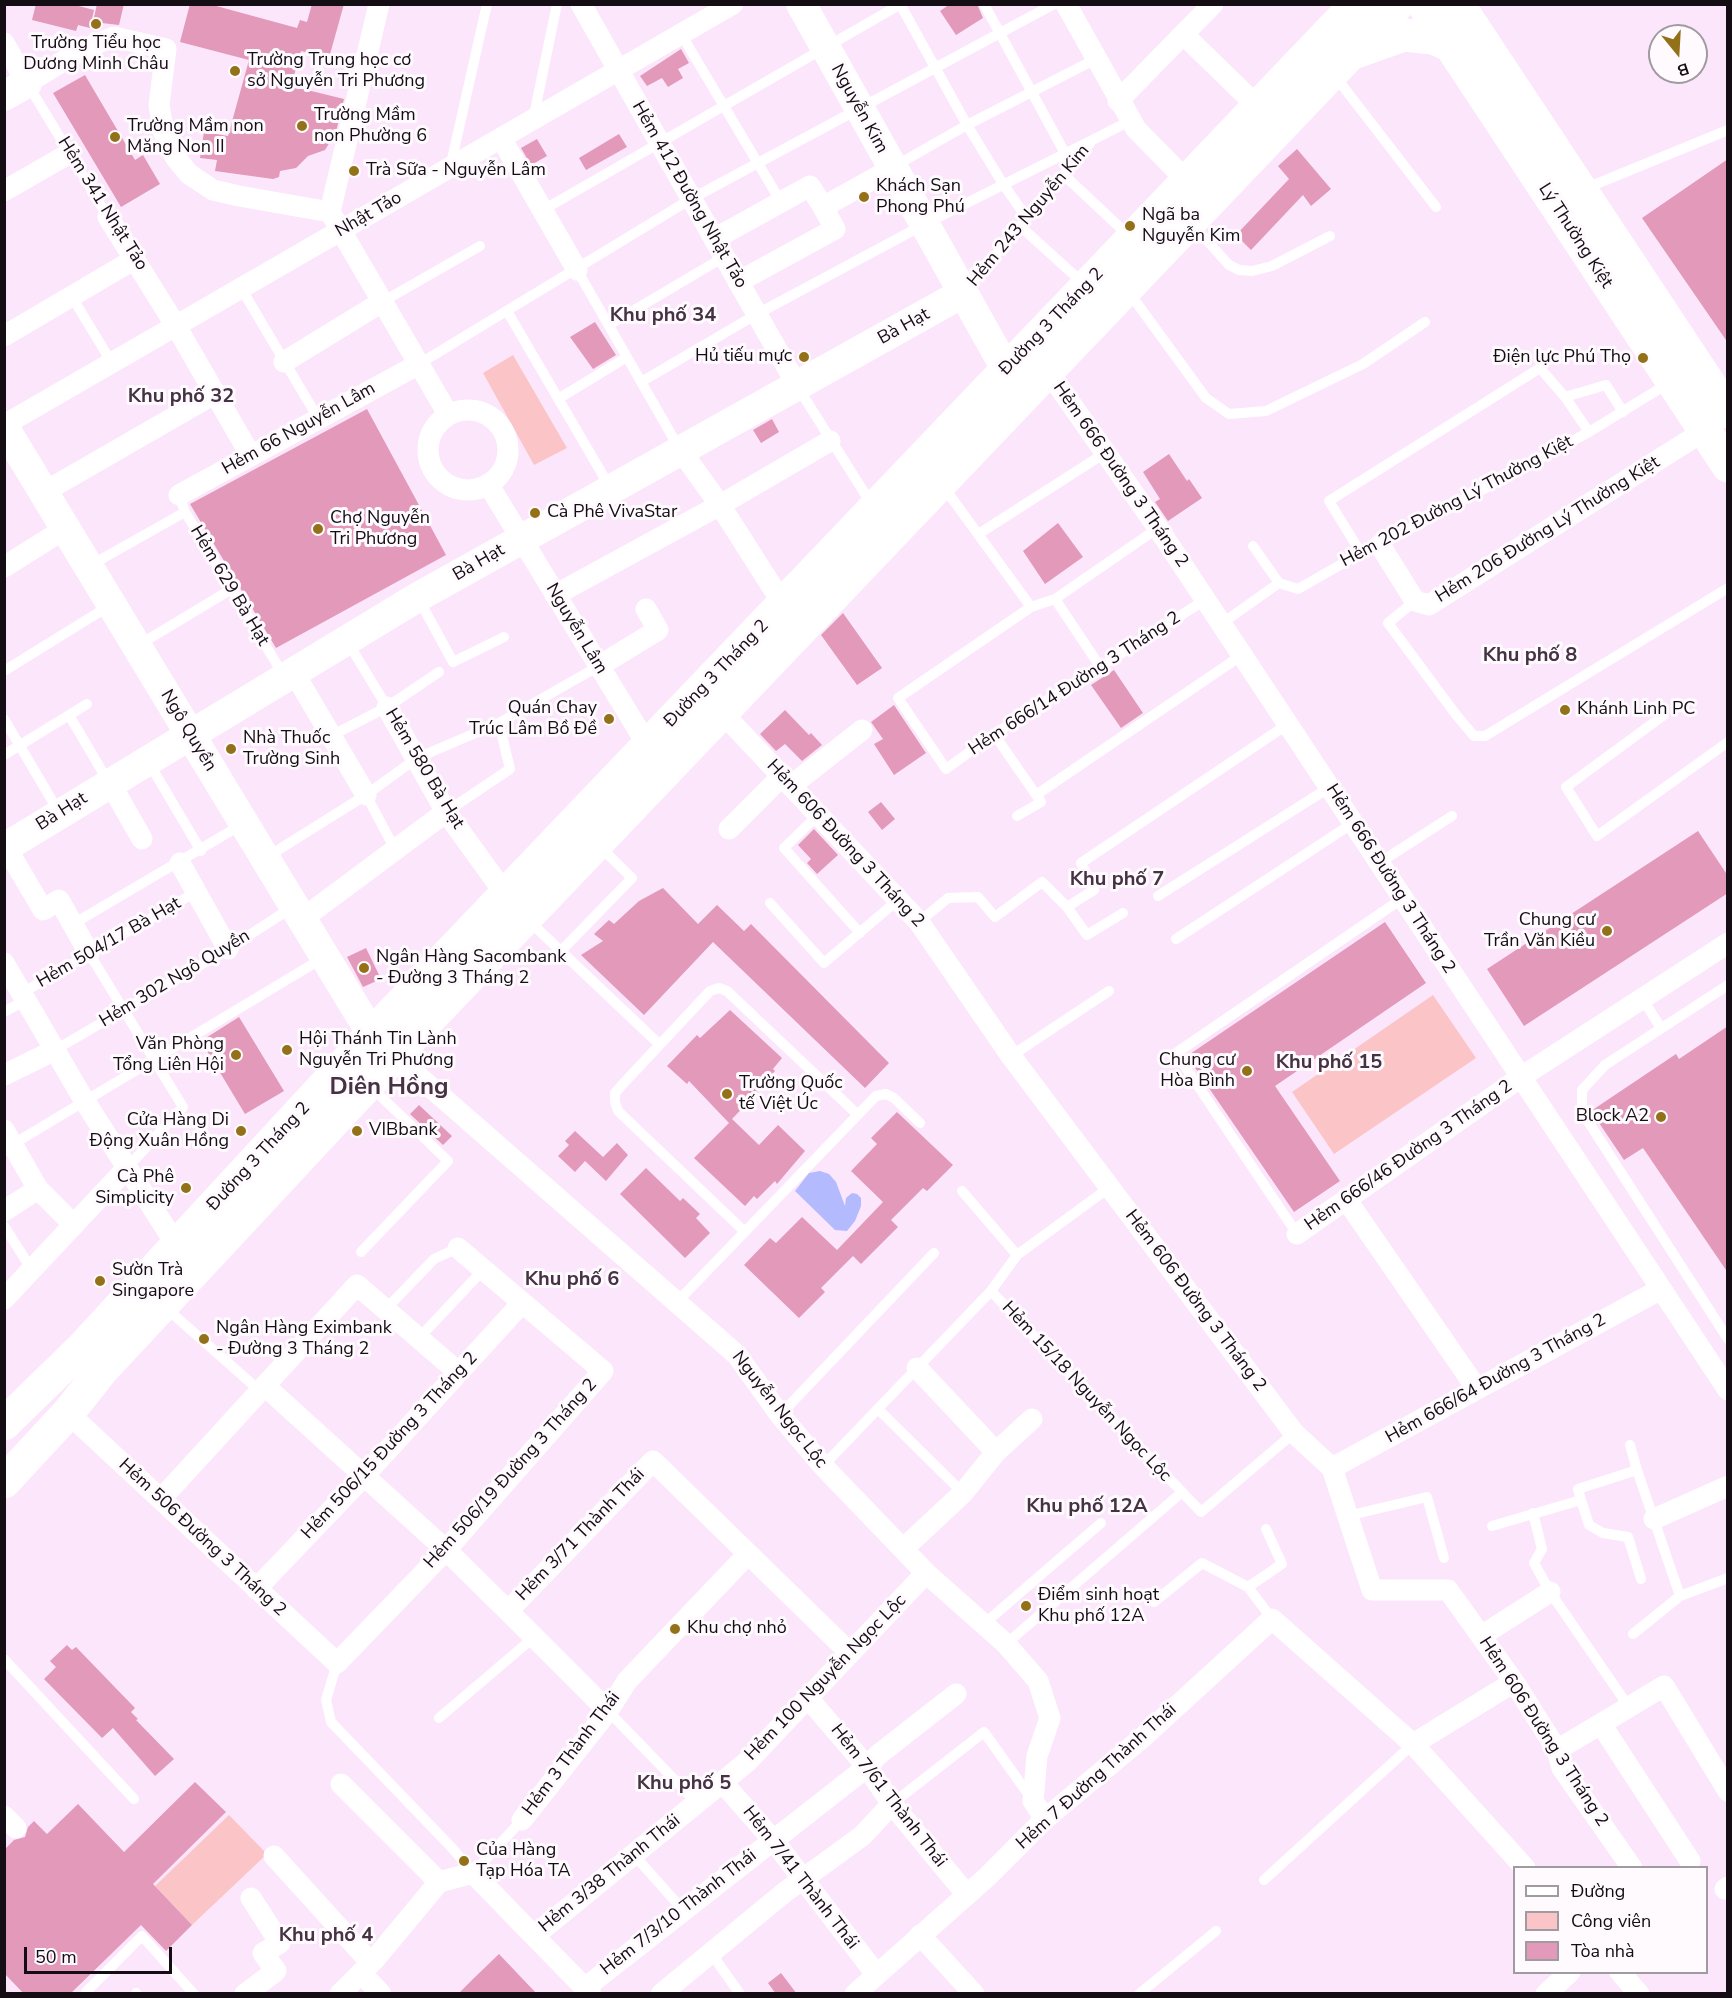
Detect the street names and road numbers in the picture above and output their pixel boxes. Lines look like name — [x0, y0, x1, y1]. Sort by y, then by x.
street label: Nguyễn Kim — [826, 61, 892, 157]
street label: Hẻm 412 Đường Nhật Tảo — [627, 98, 751, 292]
street label: Hẻm 341 Nhật Tảo — [52, 133, 152, 275]
street label: Hẻm 243 Nguyễn Kim — [963, 141, 1095, 291]
street label: Lý Thường Kiệt — [1533, 179, 1617, 293]
street label: Nhật Tảo — [332, 187, 406, 243]
street label: Đường 3 Tháng 2 — [995, 264, 1109, 380]
street label: Bà Hạt — [874, 304, 934, 350]
street label: Hẻm 66 Nguyễn Lâm — [219, 378, 379, 480]
street label: Hẻm 666 Đường 3 Tháng 2 — [1048, 378, 1192, 572]
street label: Hẻm 202 Đường Lý Thường Kiệt — [1337, 431, 1577, 573]
street label: Hẻm 206 Đường Lý Thường Kiệt — [1432, 452, 1664, 608]
street label: Hẻm 629 Bà Hạt — [185, 522, 273, 650]
street label: Bà Hạt — [449, 540, 509, 586]
street label: Nguyễn Lâm — [540, 580, 612, 678]
street label: Hẻm 666/14 Đường 3 Tháng 2 — [965, 607, 1185, 761]
street label: Đường 3 Tháng 2 — [660, 616, 774, 732]
street label: Ngô Quyền — [155, 686, 221, 776]
street label: Hẻm 580 Bà Hạt — [380, 705, 468, 833]
street label: Hẻm 606 Đường 3 Tháng 2 — [762, 756, 928, 932]
street label: Hẻm 666 Đường 3 Tháng 2 — [1321, 780, 1459, 978]
street label: Bà Hạt — [33, 788, 91, 836]
street label: Hẻm 504/17 Bà Hạt — [33, 893, 185, 993]
street label: Hẻm 302 Ngô Quyền — [96, 926, 254, 1032]
street label: Hẻm 666/46 Đường 3 Tháng 2 — [1301, 1076, 1517, 1236]
street label: Đường 3 Tháng 2 — [203, 1098, 315, 1216]
street label: Hẻm 606 Đường 3 Tháng 2 — [1120, 1206, 1270, 1396]
street label: Hẻm 15/18 Nguyễn Ngọc Lộc — [997, 1297, 1175, 1487]
street label: Hẻm 666/64 Đường 3 Tháng 2 — [1382, 1309, 1610, 1449]
street label: Nguyễn Ngọc Lộc — [727, 1347, 831, 1473]
street label: Hẻm 506/15 Đường 3 Tháng 2 — [297, 1348, 483, 1544]
street label: Hẻm 506/19 Đường 3 Tháng 2 — [420, 1375, 602, 1573]
street label: Hẻm 506 Đường 3 Tháng 2 — [114, 1455, 290, 1621]
street label: Hẻm 3/71 Thành Thái — [512, 1464, 650, 1606]
street label: Hẻm 100 Nguyễn Ngọc Lộc — [741, 1590, 911, 1766]
street label: Hẻm 606 Đường 3 Tháng 2 — [1474, 1633, 1612, 1831]
street label: Hẻm 3 Thành Thái — [518, 1688, 626, 1820]
street label: Hẻm 7 Đường Thành Thái — [1012, 1699, 1182, 1855]
street label: Hẻm 7/61 Thành Thái — [825, 1720, 951, 1872]
street label: Hẻm 7/41 Thành Thái — [737, 1802, 863, 1954]
street label: Hẻm 3/38 Thành Thái — [535, 1810, 685, 1938]
street label: Hẻm 7/3/10 Thành Thái — [597, 1845, 761, 1981]

